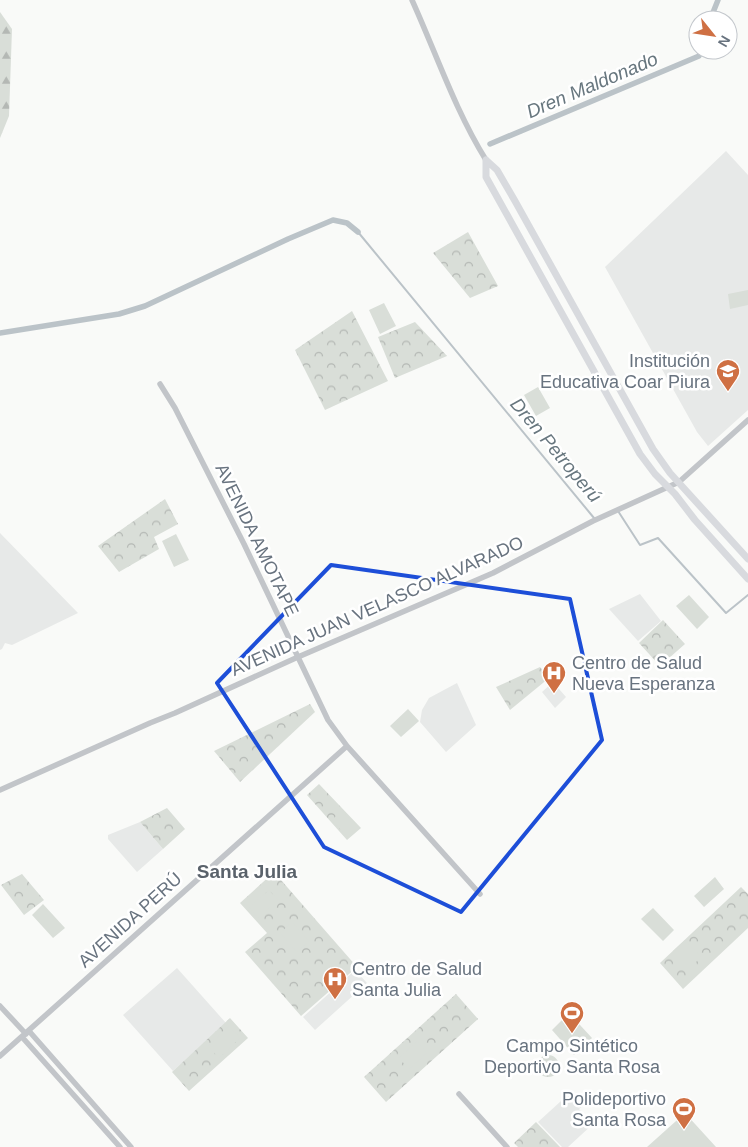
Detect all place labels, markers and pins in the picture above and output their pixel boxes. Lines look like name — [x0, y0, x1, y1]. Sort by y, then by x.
place label: Institución Educativa Coar Piura — [540, 351, 711, 392]
school or university icon: Institución Educativa Coar Piura — [715, 358, 741, 392]
place label: Centro de Salud Nueva Esperanza — [572, 653, 716, 694]
hospital icon: Centro de Salud Nueva Esperanza — [541, 660, 567, 694]
place label: Centro de Salud Santa Julia — [352, 959, 482, 1000]
hospital icon: Centro de Salud Santa Julia — [322, 966, 348, 1000]
sports icon: Campo Sintético Deportivo Santa Rosa — [559, 1000, 585, 1034]
place label: Campo Sintético Deportivo Santa Rosa — [484, 1036, 661, 1077]
place label: Polideportivo Santa Rosa — [562, 1089, 667, 1130]
sports icon: Polideportivo Santa Rosa — [671, 1096, 697, 1130]

